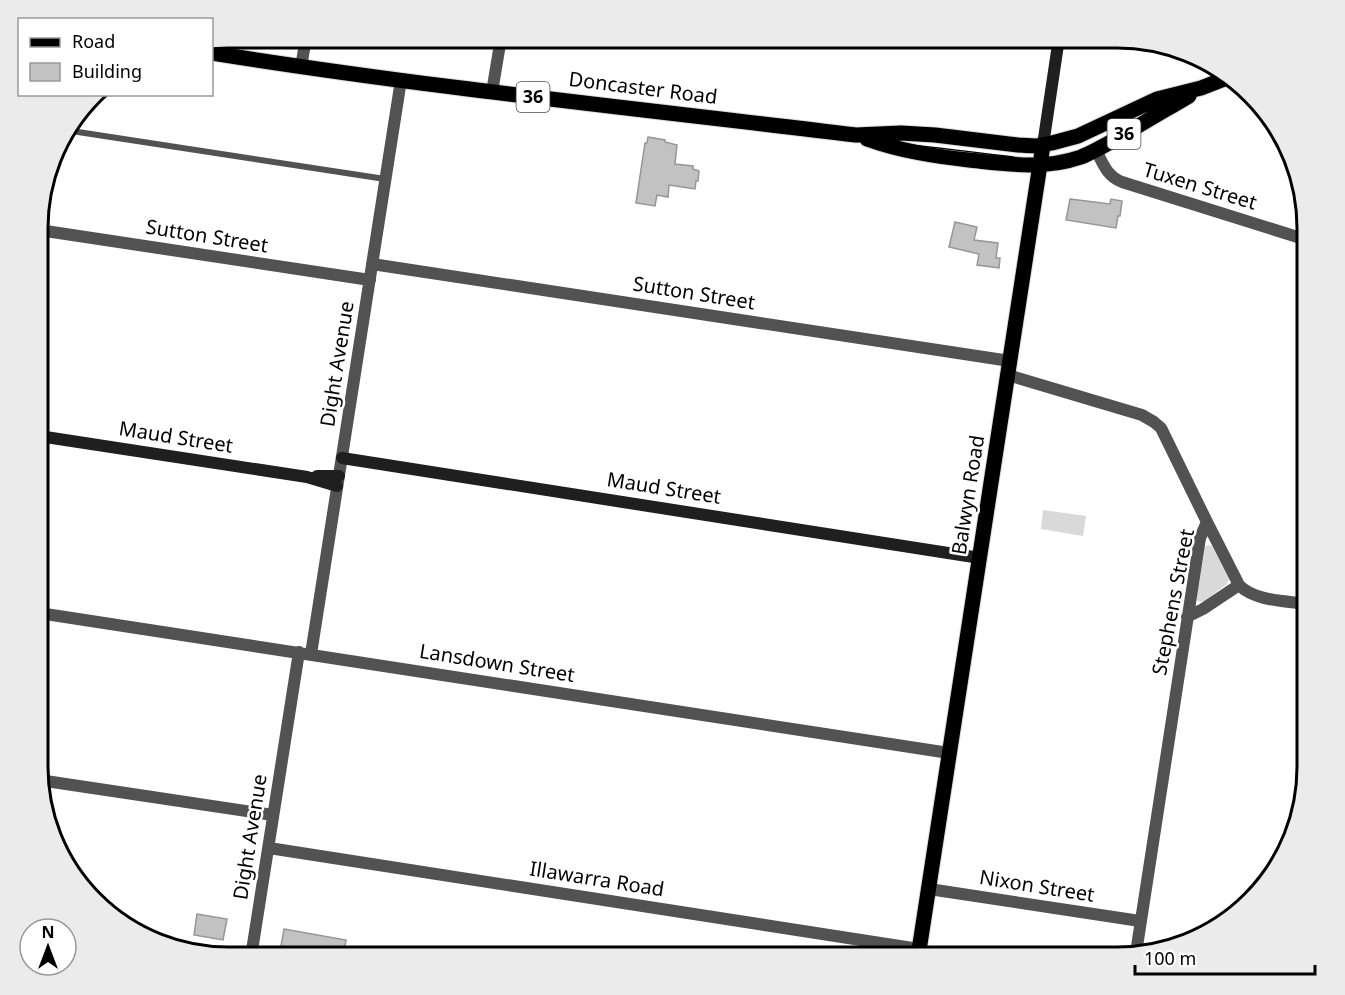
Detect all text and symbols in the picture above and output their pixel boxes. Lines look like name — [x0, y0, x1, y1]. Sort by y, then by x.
legend — [18, 18, 213, 96]
text: Road — [72, 29, 115, 53]
text: Building — [72, 59, 142, 83]
street label: Doncaster Road — [567, 65, 719, 110]
road number: 36 — [516, 82, 550, 112]
road number: 36 — [1108, 119, 1140, 149]
street label: Tuxen Street — [1140, 155, 1260, 216]
street label: Sutton Street — [144, 213, 270, 258]
street label: Sutton Street — [631, 270, 757, 315]
street label: Dight Avenue — [313, 299, 360, 429]
street label: Maud Street — [117, 414, 235, 459]
street label: Balwyn Road — [945, 433, 990, 557]
street label: Maud Street — [605, 465, 723, 510]
street label: Stephens Street — [1145, 526, 1200, 677]
street label: Lansdown Street — [418, 637, 577, 688]
street label: Dight Avenue — [226, 772, 273, 902]
street label: Illawarra Road — [528, 855, 666, 902]
street label: Nixon Street — [978, 863, 1096, 908]
north arrow — [18, 917, 78, 977]
text: N — [41, 921, 55, 943]
scale bar — [1135, 938, 1315, 976]
text: 100 m — [1144, 946, 1196, 970]

